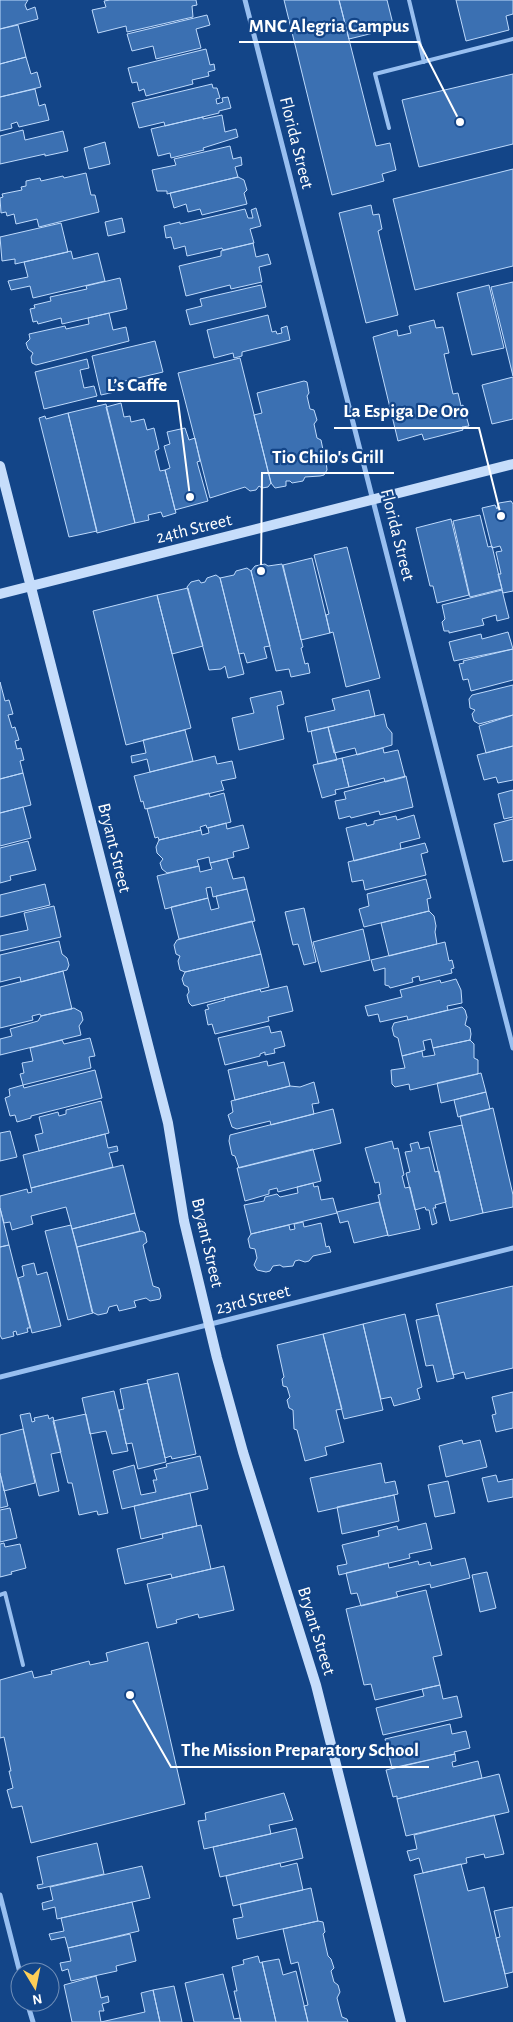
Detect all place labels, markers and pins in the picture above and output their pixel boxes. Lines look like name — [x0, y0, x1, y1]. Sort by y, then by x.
callout: MNC Alegria Campus — [239, 8, 419, 42]
callout: L’s Caffe — [97, 367, 178, 401]
callout: La Espiga De Oro — [334, 394, 479, 428]
callout: Tio Chilo's Grill — [262, 439, 394, 473]
callout: The Mission Preparatory School — [171, 1733, 429, 1767]

